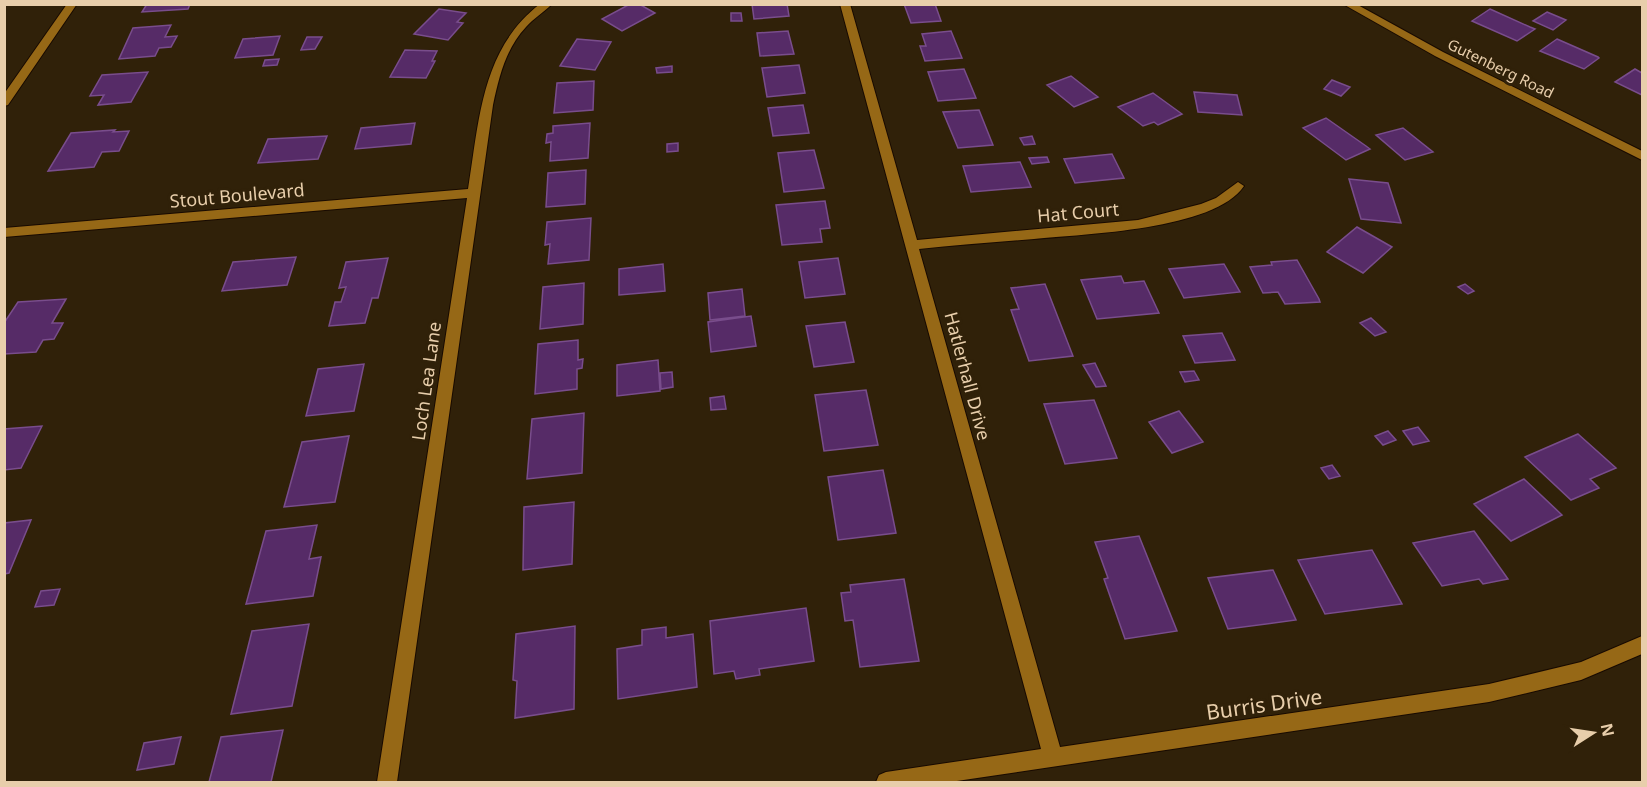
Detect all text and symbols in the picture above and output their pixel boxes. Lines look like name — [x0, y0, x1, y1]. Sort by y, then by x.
street label: Gutenberg Road — [1444, 34, 1558, 102]
street label: Stout Boulevard — [169, 177, 305, 213]
street label: Hat Court — [1036, 196, 1120, 228]
street label: Hatlerhall Drive — [939, 309, 997, 443]
street label: Loch Lea Lane — [406, 320, 446, 442]
street label: Burris Drive — [1204, 682, 1324, 726]
north arrow — [1563, 703, 1623, 763]
text: N — [1596, 721, 1620, 739]

